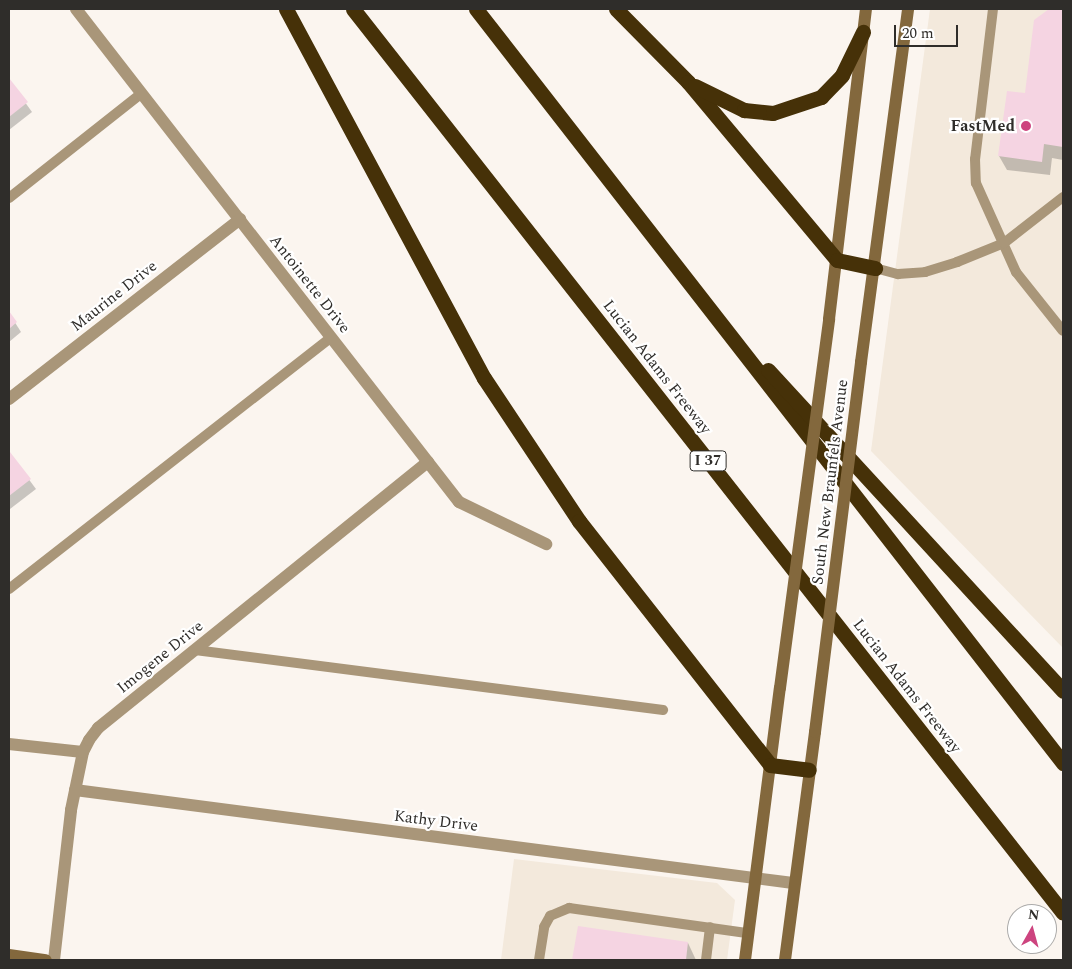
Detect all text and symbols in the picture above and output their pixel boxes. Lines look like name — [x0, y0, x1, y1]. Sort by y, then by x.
scale bar — [897, 15, 961, 47]
text: 20 m — [902, 22, 934, 45]
place label: FastMed — [950, 116, 1015, 136]
marker: FastMed — [1019, 119, 1033, 133]
street label: Antoinette Drive — [266, 231, 354, 337]
street label: Maurine Drive — [67, 256, 161, 336]
street label: Lucian Adams Freeway — [599, 296, 715, 438]
street label: South New Braunfels Avenue — [808, 378, 852, 586]
road number: I 37 — [689, 448, 727, 474]
street label: Lucian Adams Freeway — [849, 615, 965, 757]
street label: Imogene Drive — [113, 616, 207, 698]
street label: Kathy Drive — [393, 806, 479, 836]
text: N — [1027, 903, 1041, 926]
north arrow — [1007, 904, 1057, 954]

